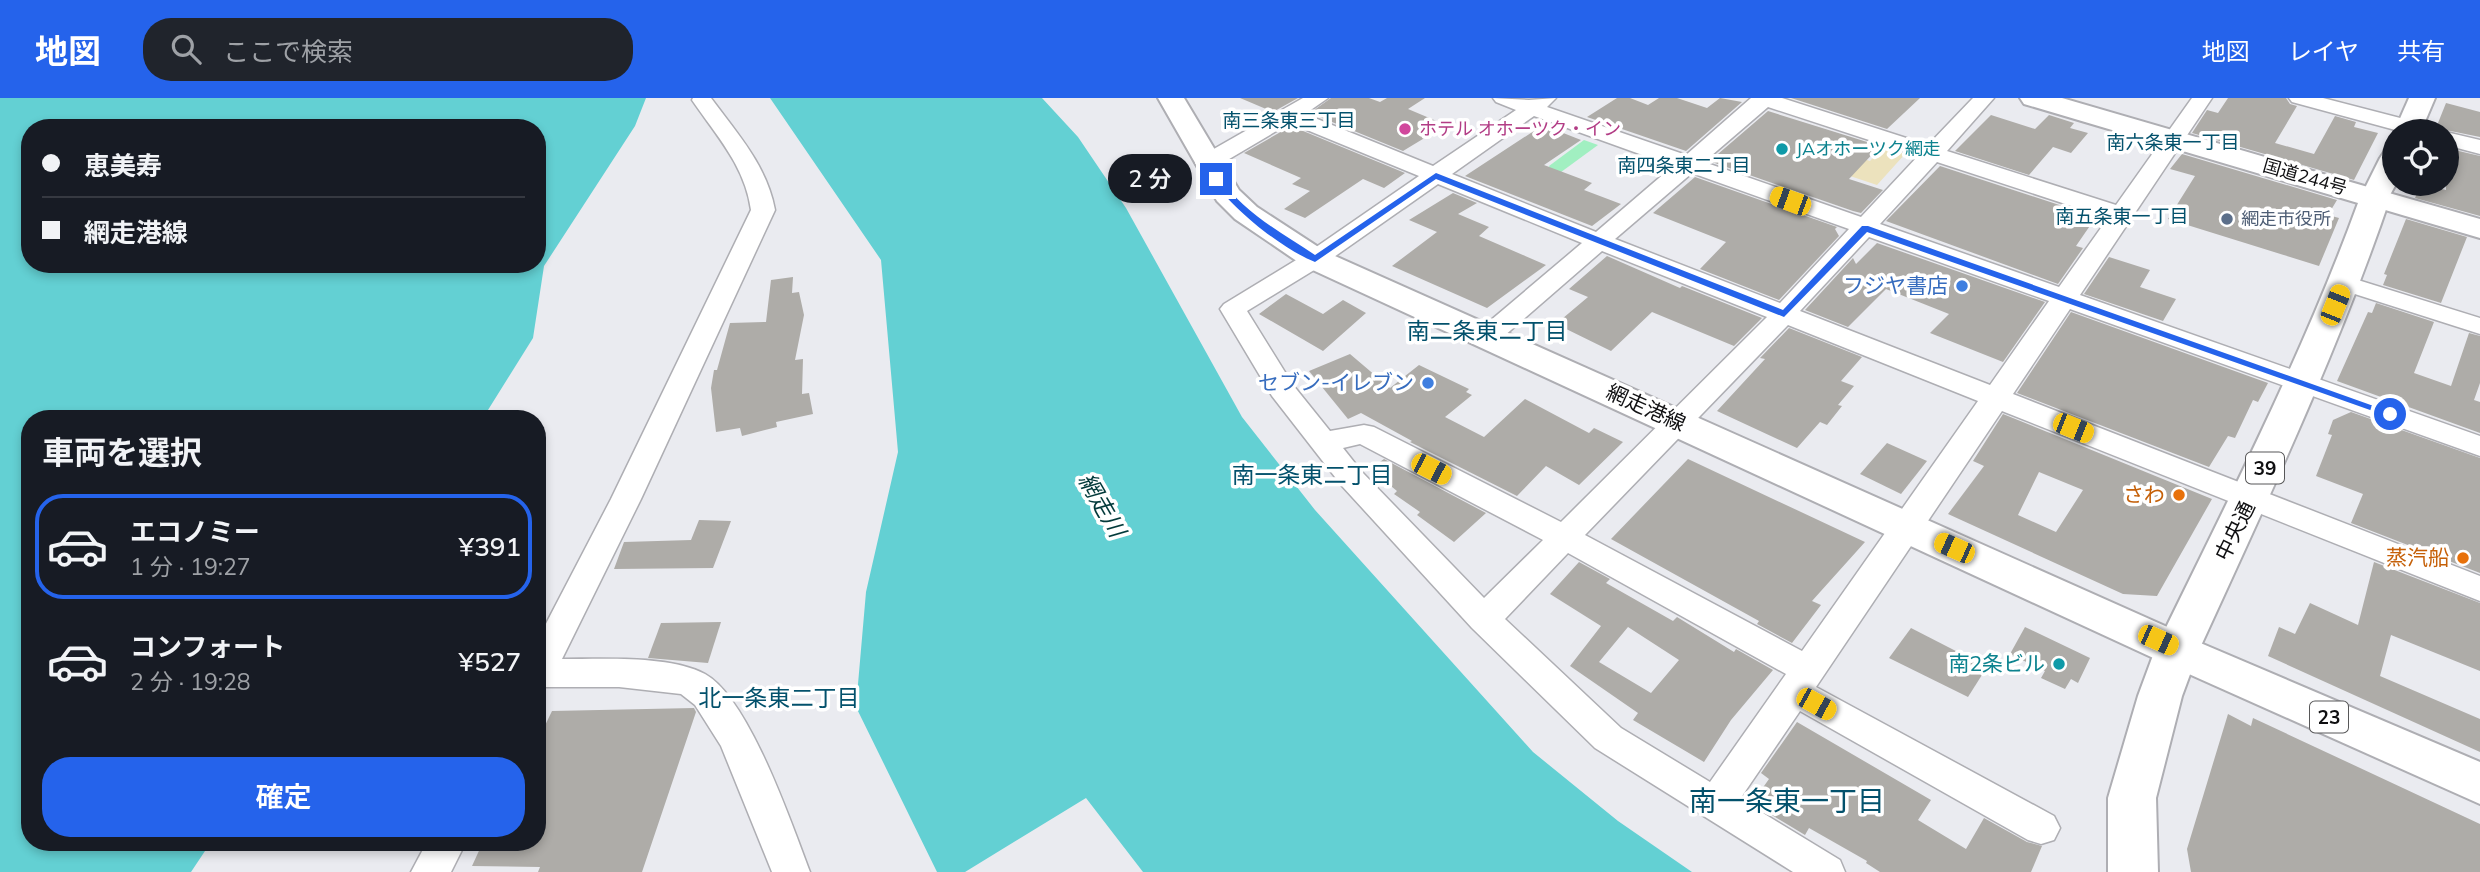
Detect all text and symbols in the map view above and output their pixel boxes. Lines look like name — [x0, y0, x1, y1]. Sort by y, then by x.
search box — [143, 18, 633, 81]
text: 地図 — [35, 30, 101, 71]
icon: search — [167, 30, 205, 68]
text: ここで検索 — [223, 35, 353, 68]
text: 地図 — [2202, 36, 2250, 66]
text: レイヤ — [2288, 36, 2359, 66]
text: 共有 — [2397, 36, 2445, 66]
district label: 南三条東三丁目 — [1222, 108, 1356, 132]
place label: ホテル オホーツク・イン — [1419, 117, 1621, 140]
map controls — [2382, 119, 2459, 196]
button: locate — [2382, 119, 2459, 196]
marker: ホテル オホーツク・イン — [1397, 121, 1413, 137]
district label: 南六条東一丁目 — [2106, 130, 2240, 154]
place label: JAオホーツク網走 — [1796, 137, 1941, 160]
marker: JAオホーツク網走 — [1774, 141, 1790, 157]
text: 恵美寿 — [84, 149, 162, 182]
district label: 南四条東二丁目 — [1617, 153, 1751, 177]
callout: 2 分 — [1108, 154, 1192, 204]
street label: 国道244号 — [2260, 154, 2350, 199]
route end — [1200, 163, 1232, 195]
text: 2 分 — [1129, 164, 1171, 193]
car — [1767, 184, 1814, 218]
district label: 南五条東一丁目 — [2055, 204, 2189, 228]
place label: 網走市役所 — [2241, 207, 2331, 230]
marker: 網走市役所 — [2219, 211, 2235, 227]
text: 網走港線 — [84, 216, 188, 249]
place label: フジヤ書店 — [1843, 272, 1948, 298]
marker: フジヤ書店 — [1954, 278, 1970, 294]
car — [2318, 282, 2353, 328]
district label: 南二条東二丁目 — [1407, 316, 1568, 345]
place label: セブン-イレブン — [1258, 369, 1414, 395]
marker: セブン-イレブン — [1420, 375, 1436, 391]
street label: 網走港線 — [1603, 378, 1690, 436]
route start — [2374, 398, 2406, 430]
car — [2050, 410, 2097, 446]
text: 車両を選択 — [42, 432, 202, 472]
car — [1408, 450, 1455, 488]
road number: 39 — [2246, 452, 2284, 484]
district label: 南一条東二丁目 — [1232, 460, 1393, 489]
water label: 網走川 — [1073, 468, 1134, 544]
place label: さわ — [2123, 481, 2165, 507]
marker: さわ — [2171, 487, 2187, 503]
street label: 中央通 — [2209, 497, 2260, 565]
icon: car — [46, 515, 109, 578]
text: エコノミー — [130, 515, 260, 548]
text: ¥391 — [459, 530, 521, 563]
car — [1931, 530, 1978, 566]
place label: 蒸汽船 — [2386, 544, 2449, 570]
marker: 蒸汽船 — [2455, 550, 2471, 566]
text: 1 分 · 19:27 — [130, 552, 251, 581]
car — [2135, 622, 2182, 658]
icon: car — [46, 630, 109, 693]
text: コンフォート — [130, 630, 285, 663]
text: ¥527 — [459, 645, 521, 678]
place label: 南2条ビル — [1948, 650, 2045, 676]
marker: 南2条ビル — [2051, 656, 2067, 672]
text: 2 分 · 19:28 — [130, 667, 251, 696]
district label: 北一条東二丁目 — [699, 683, 860, 712]
car — [1793, 685, 1840, 723]
road number: 23 — [2310, 702, 2348, 732]
button: 確定 — [42, 757, 525, 837]
district label: 南一条東一丁目 — [1689, 783, 1885, 818]

